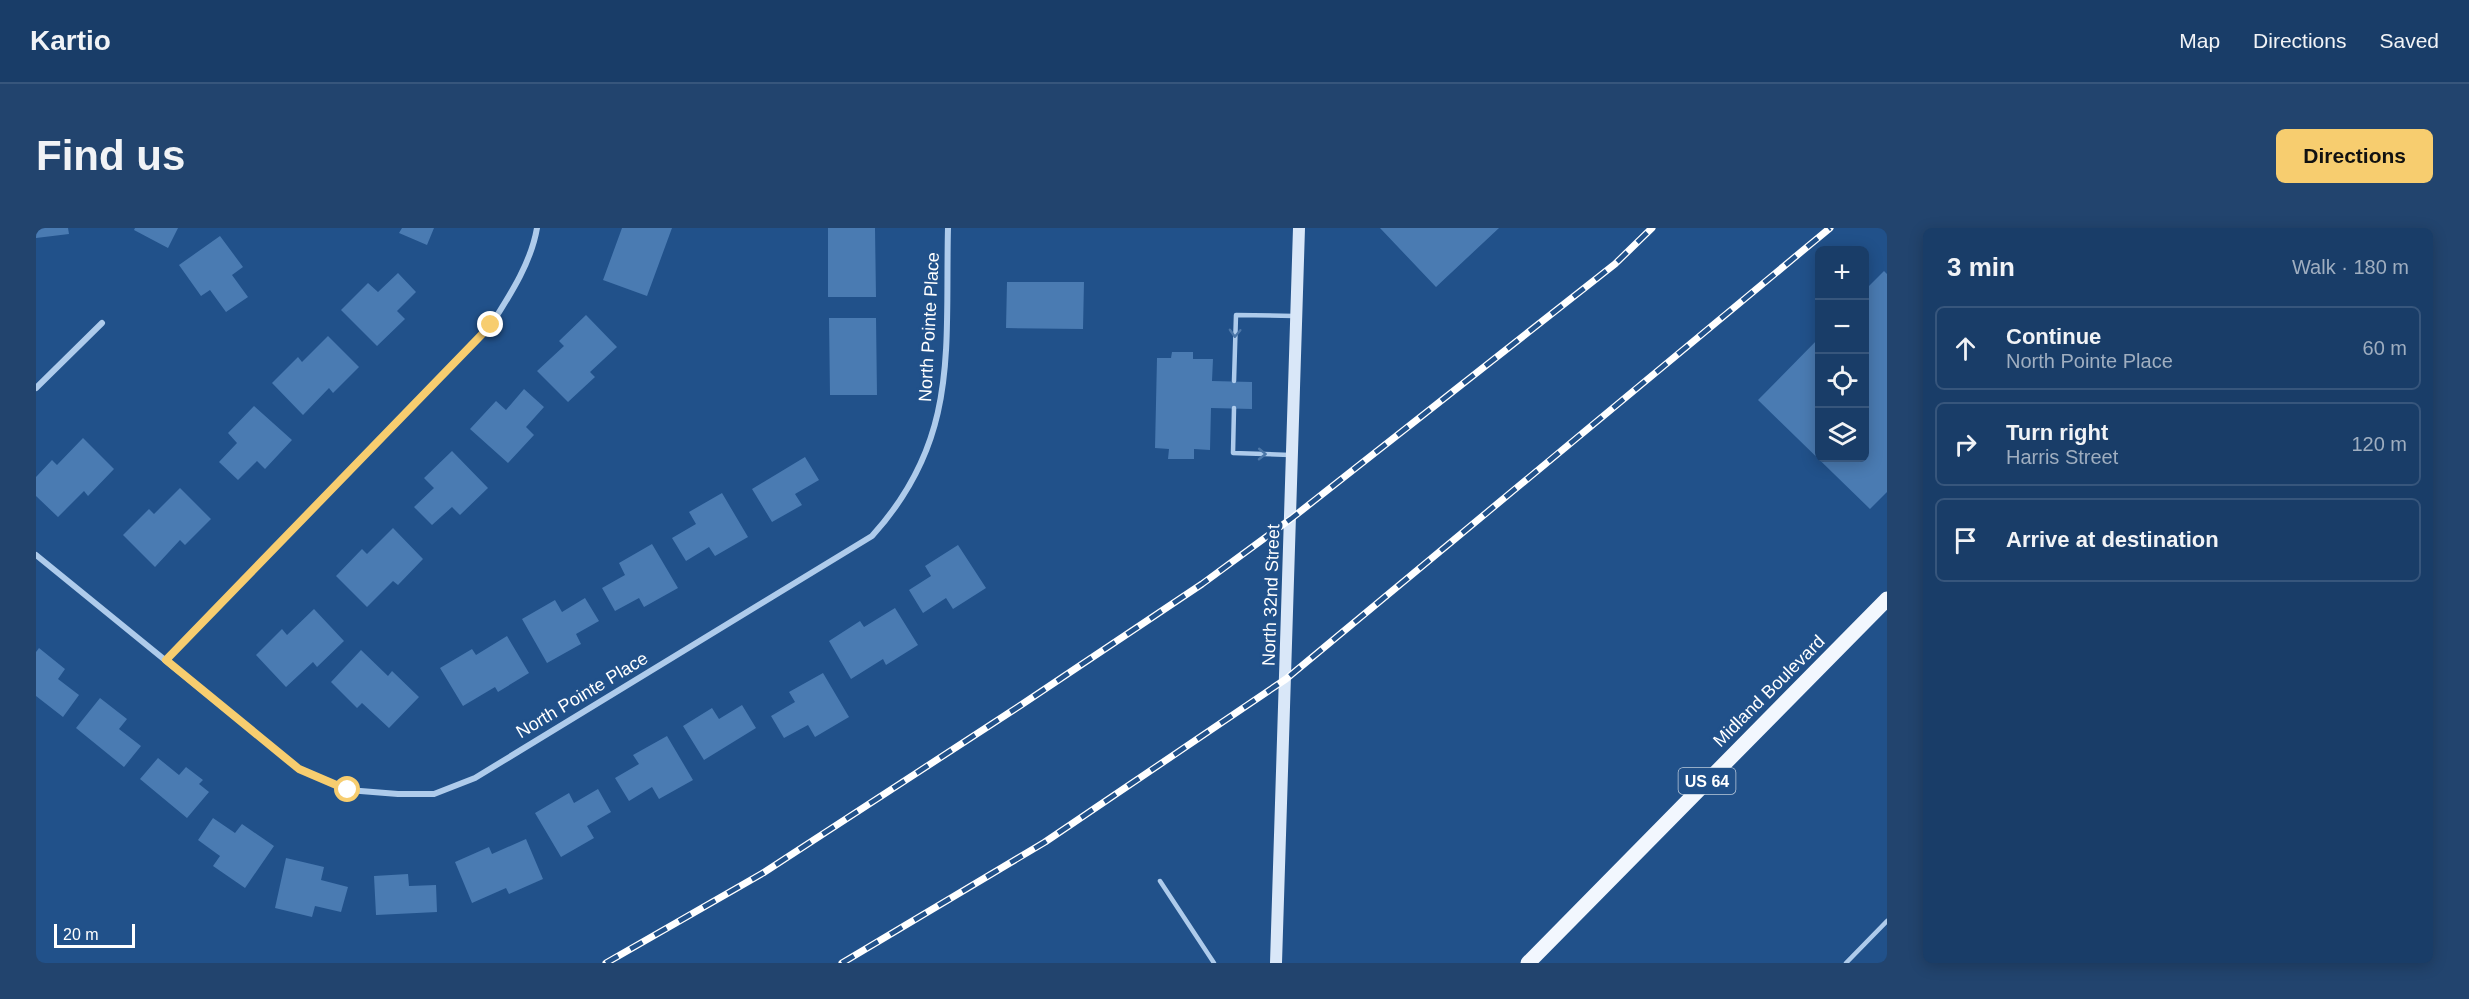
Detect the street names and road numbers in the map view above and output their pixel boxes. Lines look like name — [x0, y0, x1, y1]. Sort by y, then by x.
street label: North Pointe Place — [915, 252, 943, 402]
street label: North 32nd Street — [1259, 524, 1283, 666]
street label: Midland Boulevard — [1709, 631, 1829, 751]
street label: North Pointe Place — [513, 648, 651, 742]
road number: US 64 — [1678, 768, 1736, 794]

